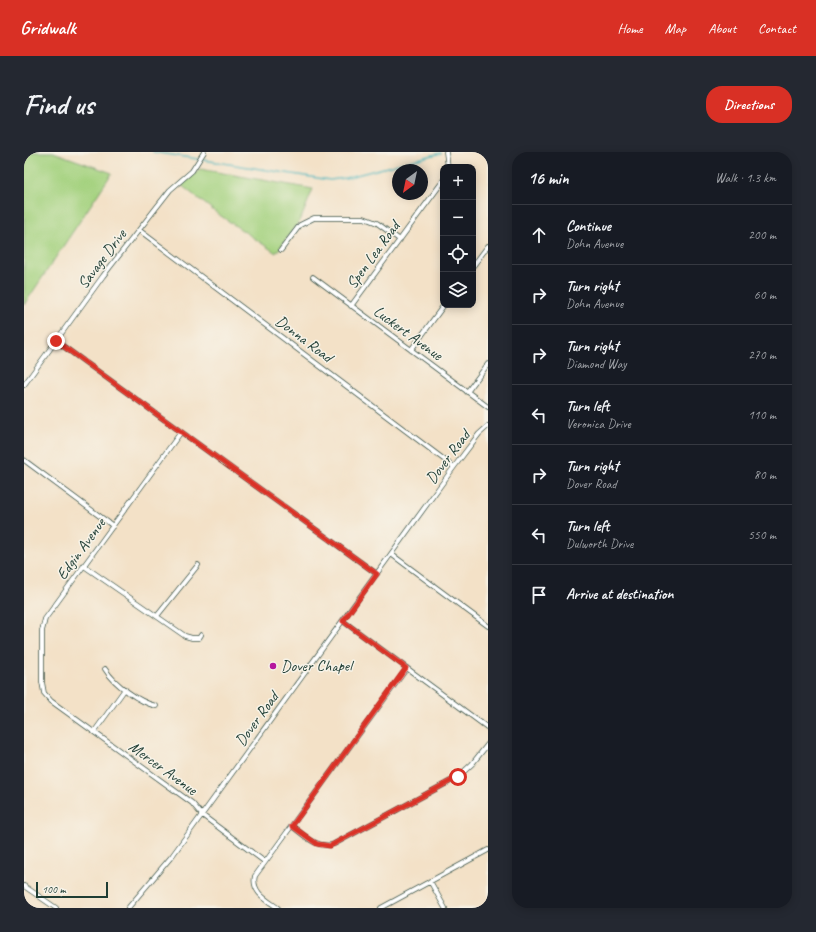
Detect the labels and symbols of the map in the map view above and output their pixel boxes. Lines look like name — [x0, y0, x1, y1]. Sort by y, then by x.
north arrow — [392, 164, 428, 200]
street label: Spen Lea Road — [342, 215, 406, 293]
street label: Savage Drive — [73, 224, 132, 293]
street label: Luckert Avenue — [370, 301, 448, 366]
street label: Donna Road — [271, 311, 339, 369]
route end — [47, 332, 65, 350]
street label: Dover Road — [421, 424, 476, 488]
street label: Edgin Avenue — [52, 513, 111, 584]
place label: Dover Chapel — [281, 656, 355, 676]
marker: Dover Chapel — [268, 661, 278, 671]
street label: Dover Road — [231, 686, 285, 750]
street label: Mercer Avenue — [125, 736, 203, 801]
route start — [449, 768, 467, 786]
scale bar — [36, 880, 108, 899]

